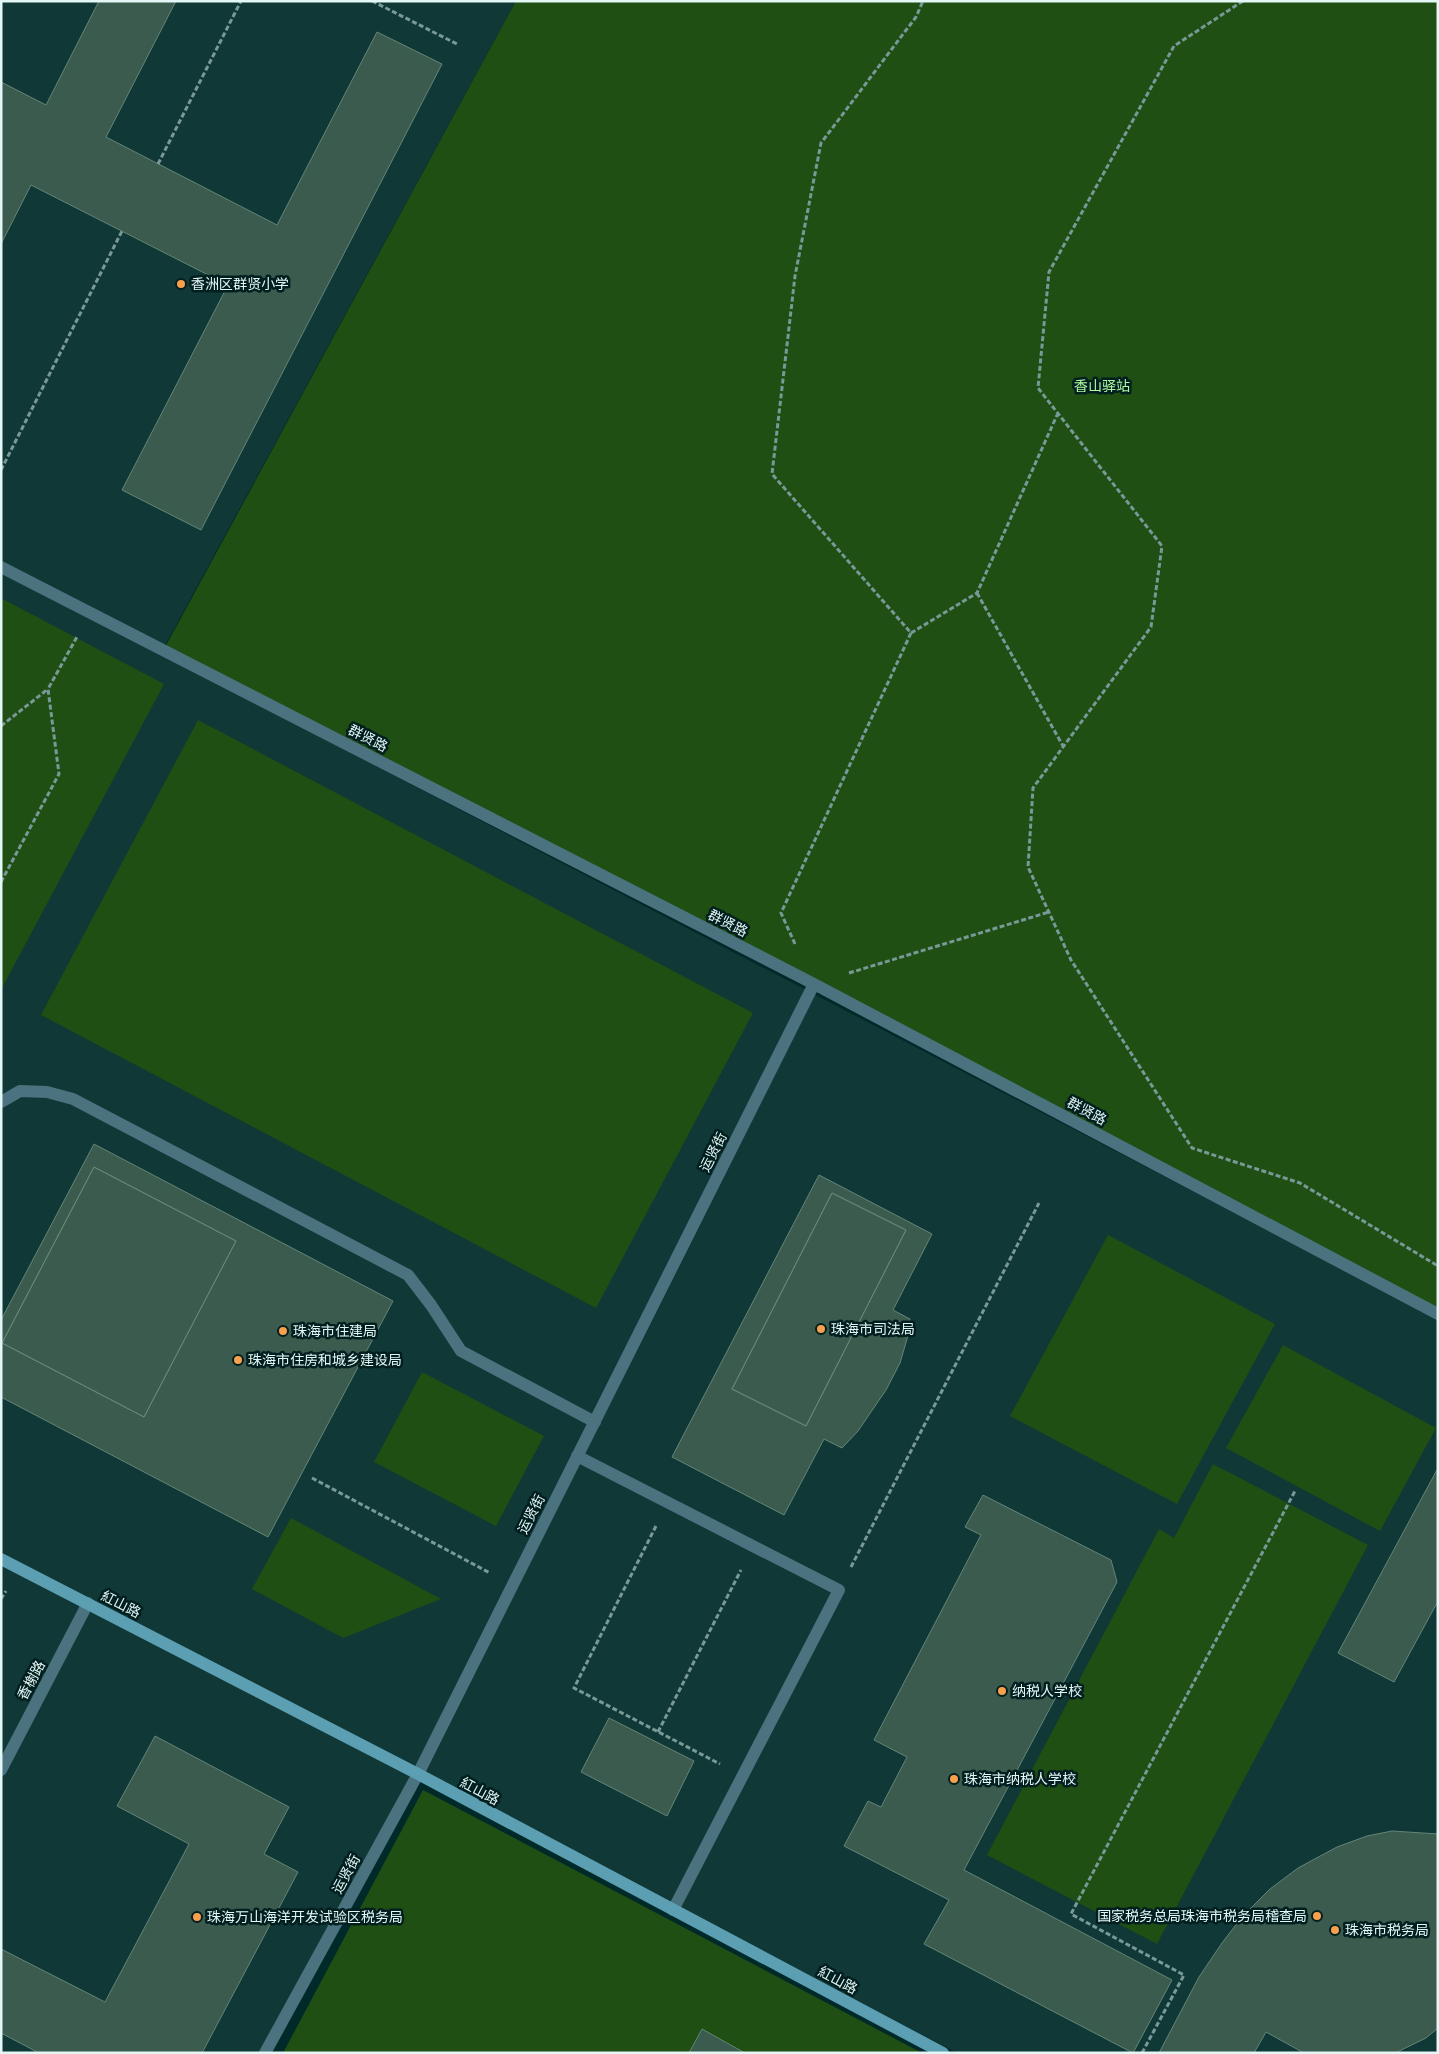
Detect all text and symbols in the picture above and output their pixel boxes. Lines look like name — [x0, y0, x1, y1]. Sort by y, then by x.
place label: 香洲区群贤小学 — [191, 275, 289, 293]
marker: 香洲区群贤小学 — [175, 278, 187, 290]
park label: 香山驿站 — [1074, 377, 1130, 395]
street label: 群贤路 — [345, 720, 391, 756]
street label: 群贤路 — [705, 905, 751, 941]
street label: 群贤路 — [1064, 1093, 1110, 1129]
street label: 运贤街 — [695, 1129, 731, 1175]
place label: 珠海市司法局 — [831, 1320, 915, 1338]
place label: 珠海市住建局 — [293, 1322, 377, 1340]
marker: 珠海市司法局 — [815, 1323, 827, 1335]
marker: 珠海市住建局 — [277, 1325, 289, 1337]
place label: 珠海市住房和城乡建设局 — [248, 1351, 402, 1369]
marker: 珠海市住房和城乡建设局 — [232, 1354, 244, 1366]
street label: 运贤街 — [513, 1491, 549, 1537]
street label: 紅山路 — [98, 1586, 144, 1622]
street label: 香榭路 — [13, 1657, 49, 1703]
place label: 纳税人学校 — [1012, 1682, 1082, 1700]
marker: 纳税人学校 — [996, 1685, 1008, 1697]
place label: 珠海市纳税人学校 — [964, 1770, 1076, 1788]
street label: 紅山路 — [457, 1773, 503, 1809]
marker: 珠海市纳税人学校 — [948, 1773, 960, 1785]
street label: 运贤街 — [328, 1851, 364, 1897]
place label: 国家税务总局珠海市税务局稽查局 — [1097, 1907, 1307, 1925]
place label: 珠海万山海洋开发试验区税务局 — [207, 1908, 403, 1926]
marker: 国家税务总局珠海市税务局稽查局 — [1311, 1910, 1323, 1922]
marker: 珠海万山海洋开发试验区税务局 — [191, 1911, 203, 1923]
place label: 珠海市税务局 — [1345, 1921, 1429, 1939]
marker: 珠海市税务局 — [1329, 1924, 1341, 1936]
street label: 紅山路 — [815, 1962, 861, 1998]

